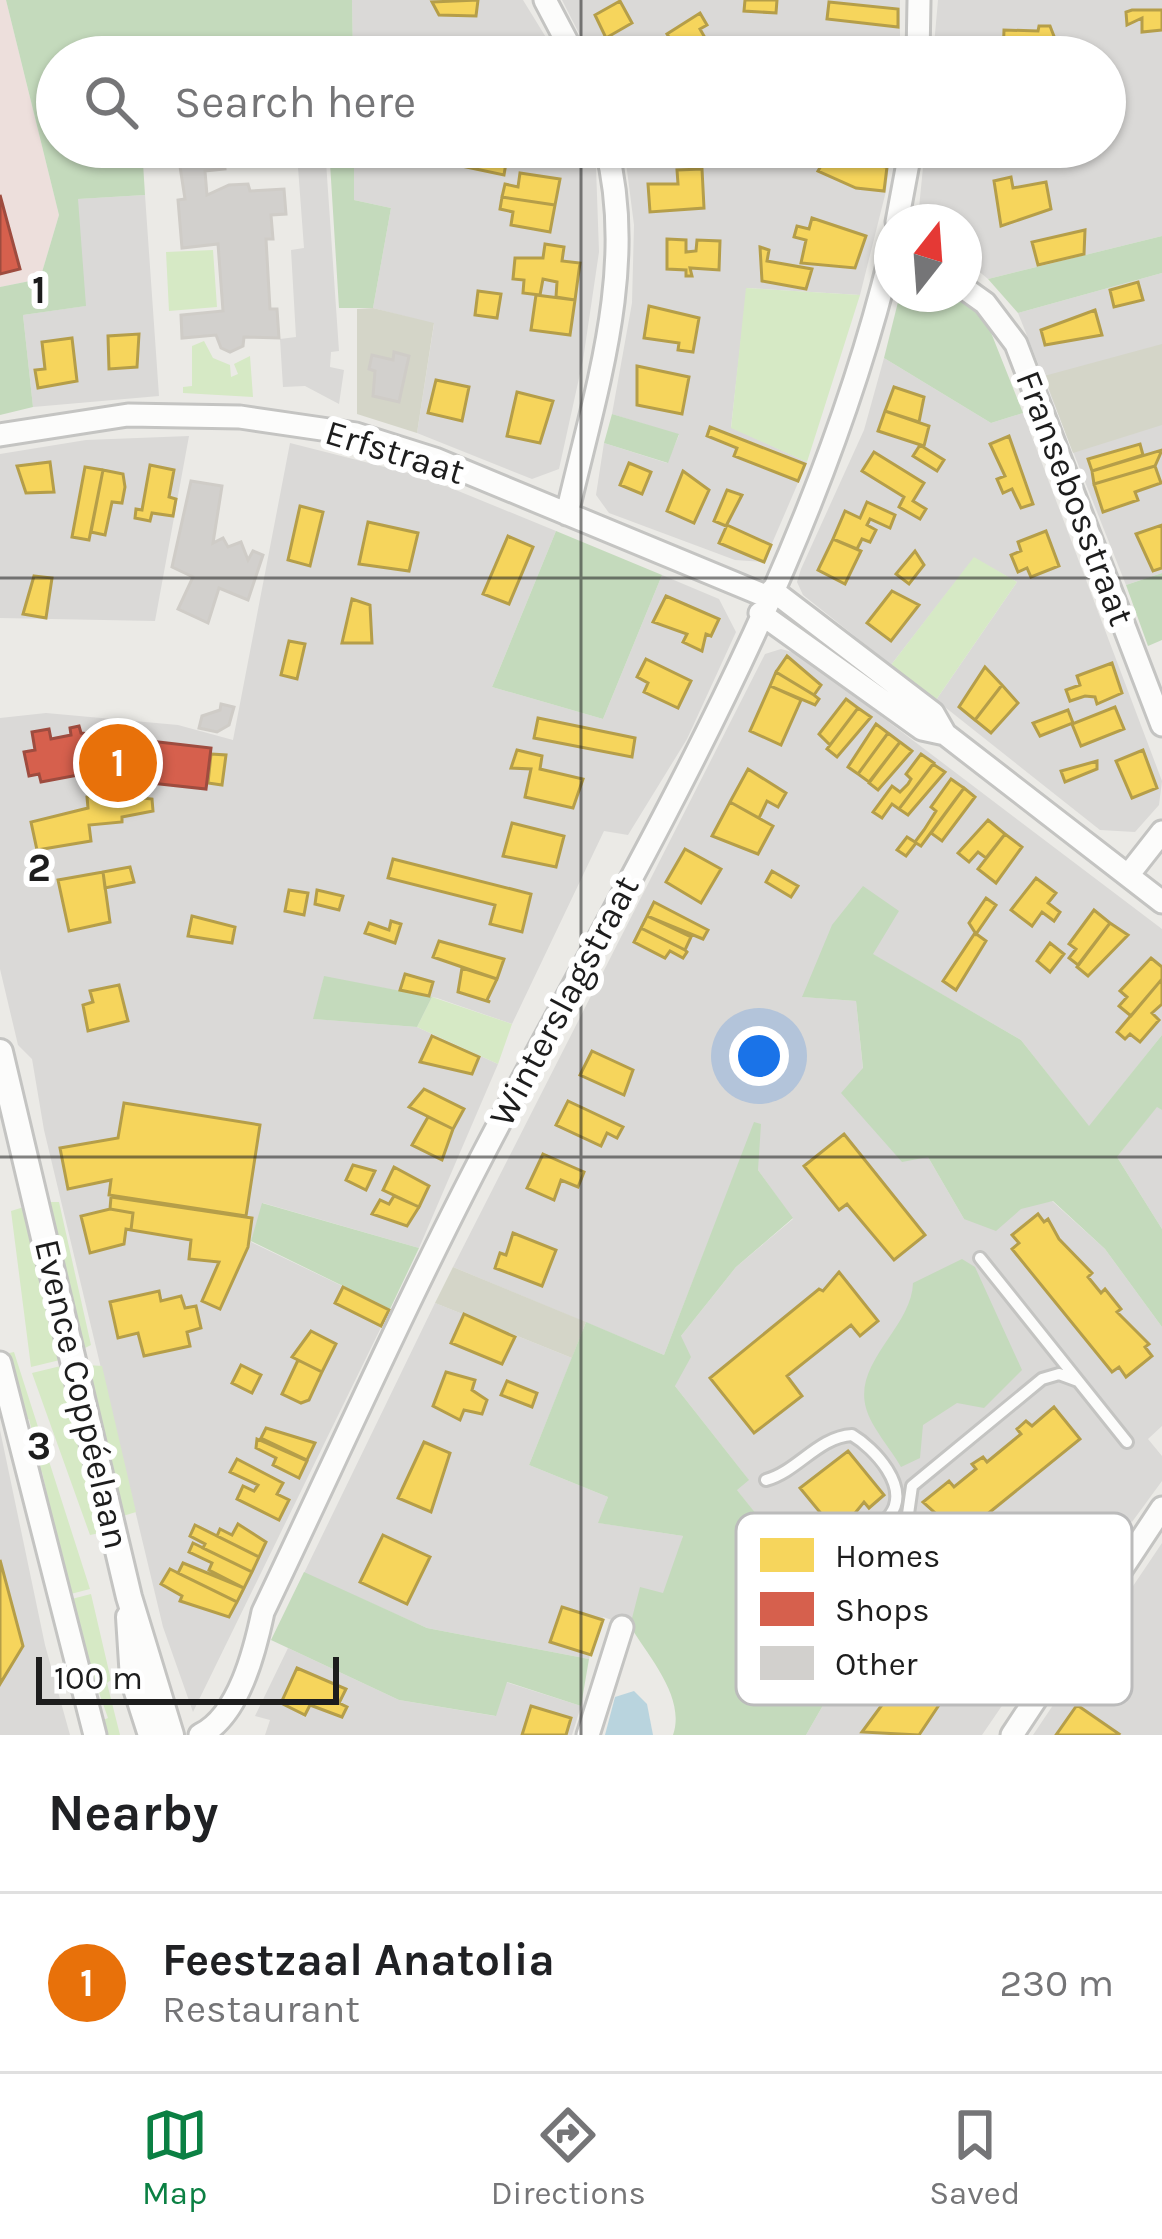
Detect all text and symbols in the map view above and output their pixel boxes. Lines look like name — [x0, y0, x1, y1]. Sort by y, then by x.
search box — [36, 36, 1126, 168]
icon: search — [78, 69, 144, 135]
text: Search here — [174, 76, 416, 128]
north arrow — [874, 204, 982, 312]
text: 1 — [32, 267, 46, 313]
street label: Fransebosstraat — [1007, 365, 1143, 631]
street label: Erfstraat — [320, 411, 470, 493]
pin: 1 — [79, 718, 157, 808]
text: 2 — [27, 845, 51, 891]
street label: Winterslagstraat — [480, 869, 648, 1133]
your location — [729, 1026, 789, 1086]
street label: Evence Coppéelaan — [26, 1235, 138, 1553]
text: 3 — [27, 1423, 51, 1469]
legend — [736, 1513, 1132, 1705]
text: Homes — [835, 1537, 940, 1575]
text: Shops — [835, 1591, 930, 1629]
text: Other — [835, 1645, 918, 1683]
scale bar — [36, 1651, 339, 1704]
text: 100 m — [54, 1659, 143, 1697]
text: Nearby — [48, 1783, 218, 1843]
text: Feestzaal Anatolia — [162, 1934, 555, 1986]
text: 1 — [80, 1960, 94, 2006]
text: 230 m — [999, 1960, 1114, 2006]
text: Restaurant — [162, 1986, 360, 2032]
tab: Map — [142, 2102, 208, 2212]
tab: Directions — [491, 2102, 646, 2212]
tab: Saved — [929, 2102, 1020, 2212]

